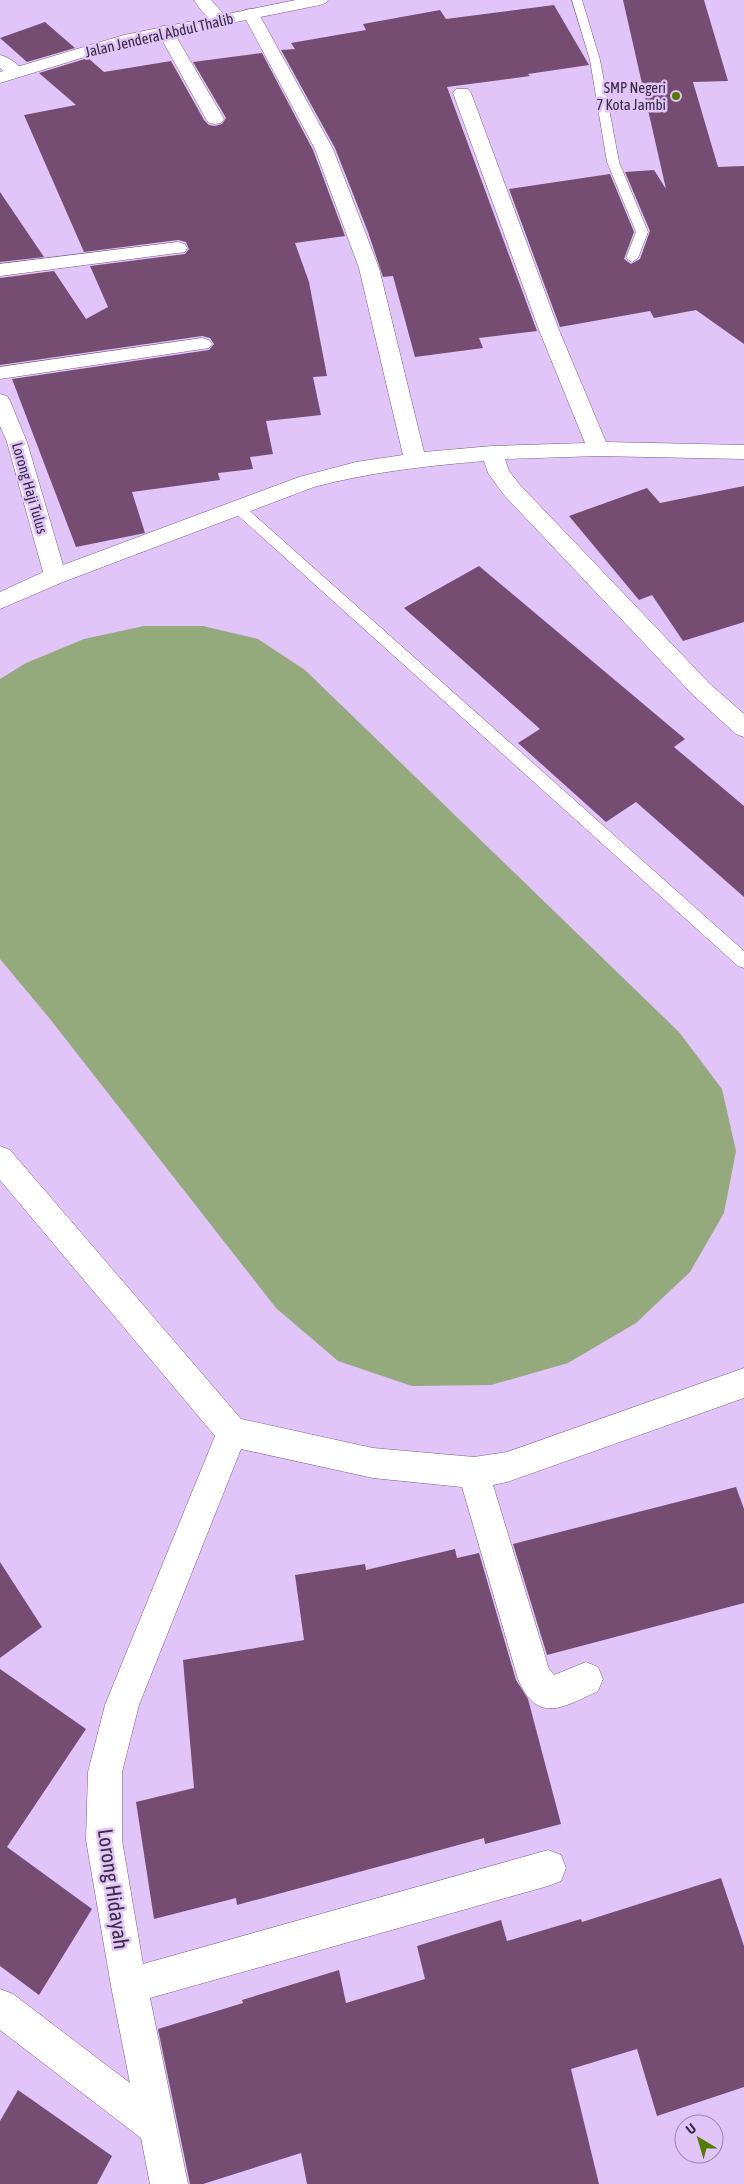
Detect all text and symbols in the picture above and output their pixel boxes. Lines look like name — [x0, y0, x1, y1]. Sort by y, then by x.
street label: Jalan Jenderal Abdul Thalib — [83, 10, 235, 60]
place label: SMP Negeri 7 Kota Jambi — [596, 79, 666, 113]
marker: SMP Negeri 7 Kota Jambi — [670, 90, 682, 102]
street label: Lorong Haji Tulus — [9, 440, 51, 536]
street label: Lorong Hidayah — [94, 1827, 134, 1951]
north arrow — [674, 2114, 724, 2164]
text: U — [683, 2120, 699, 2138]

